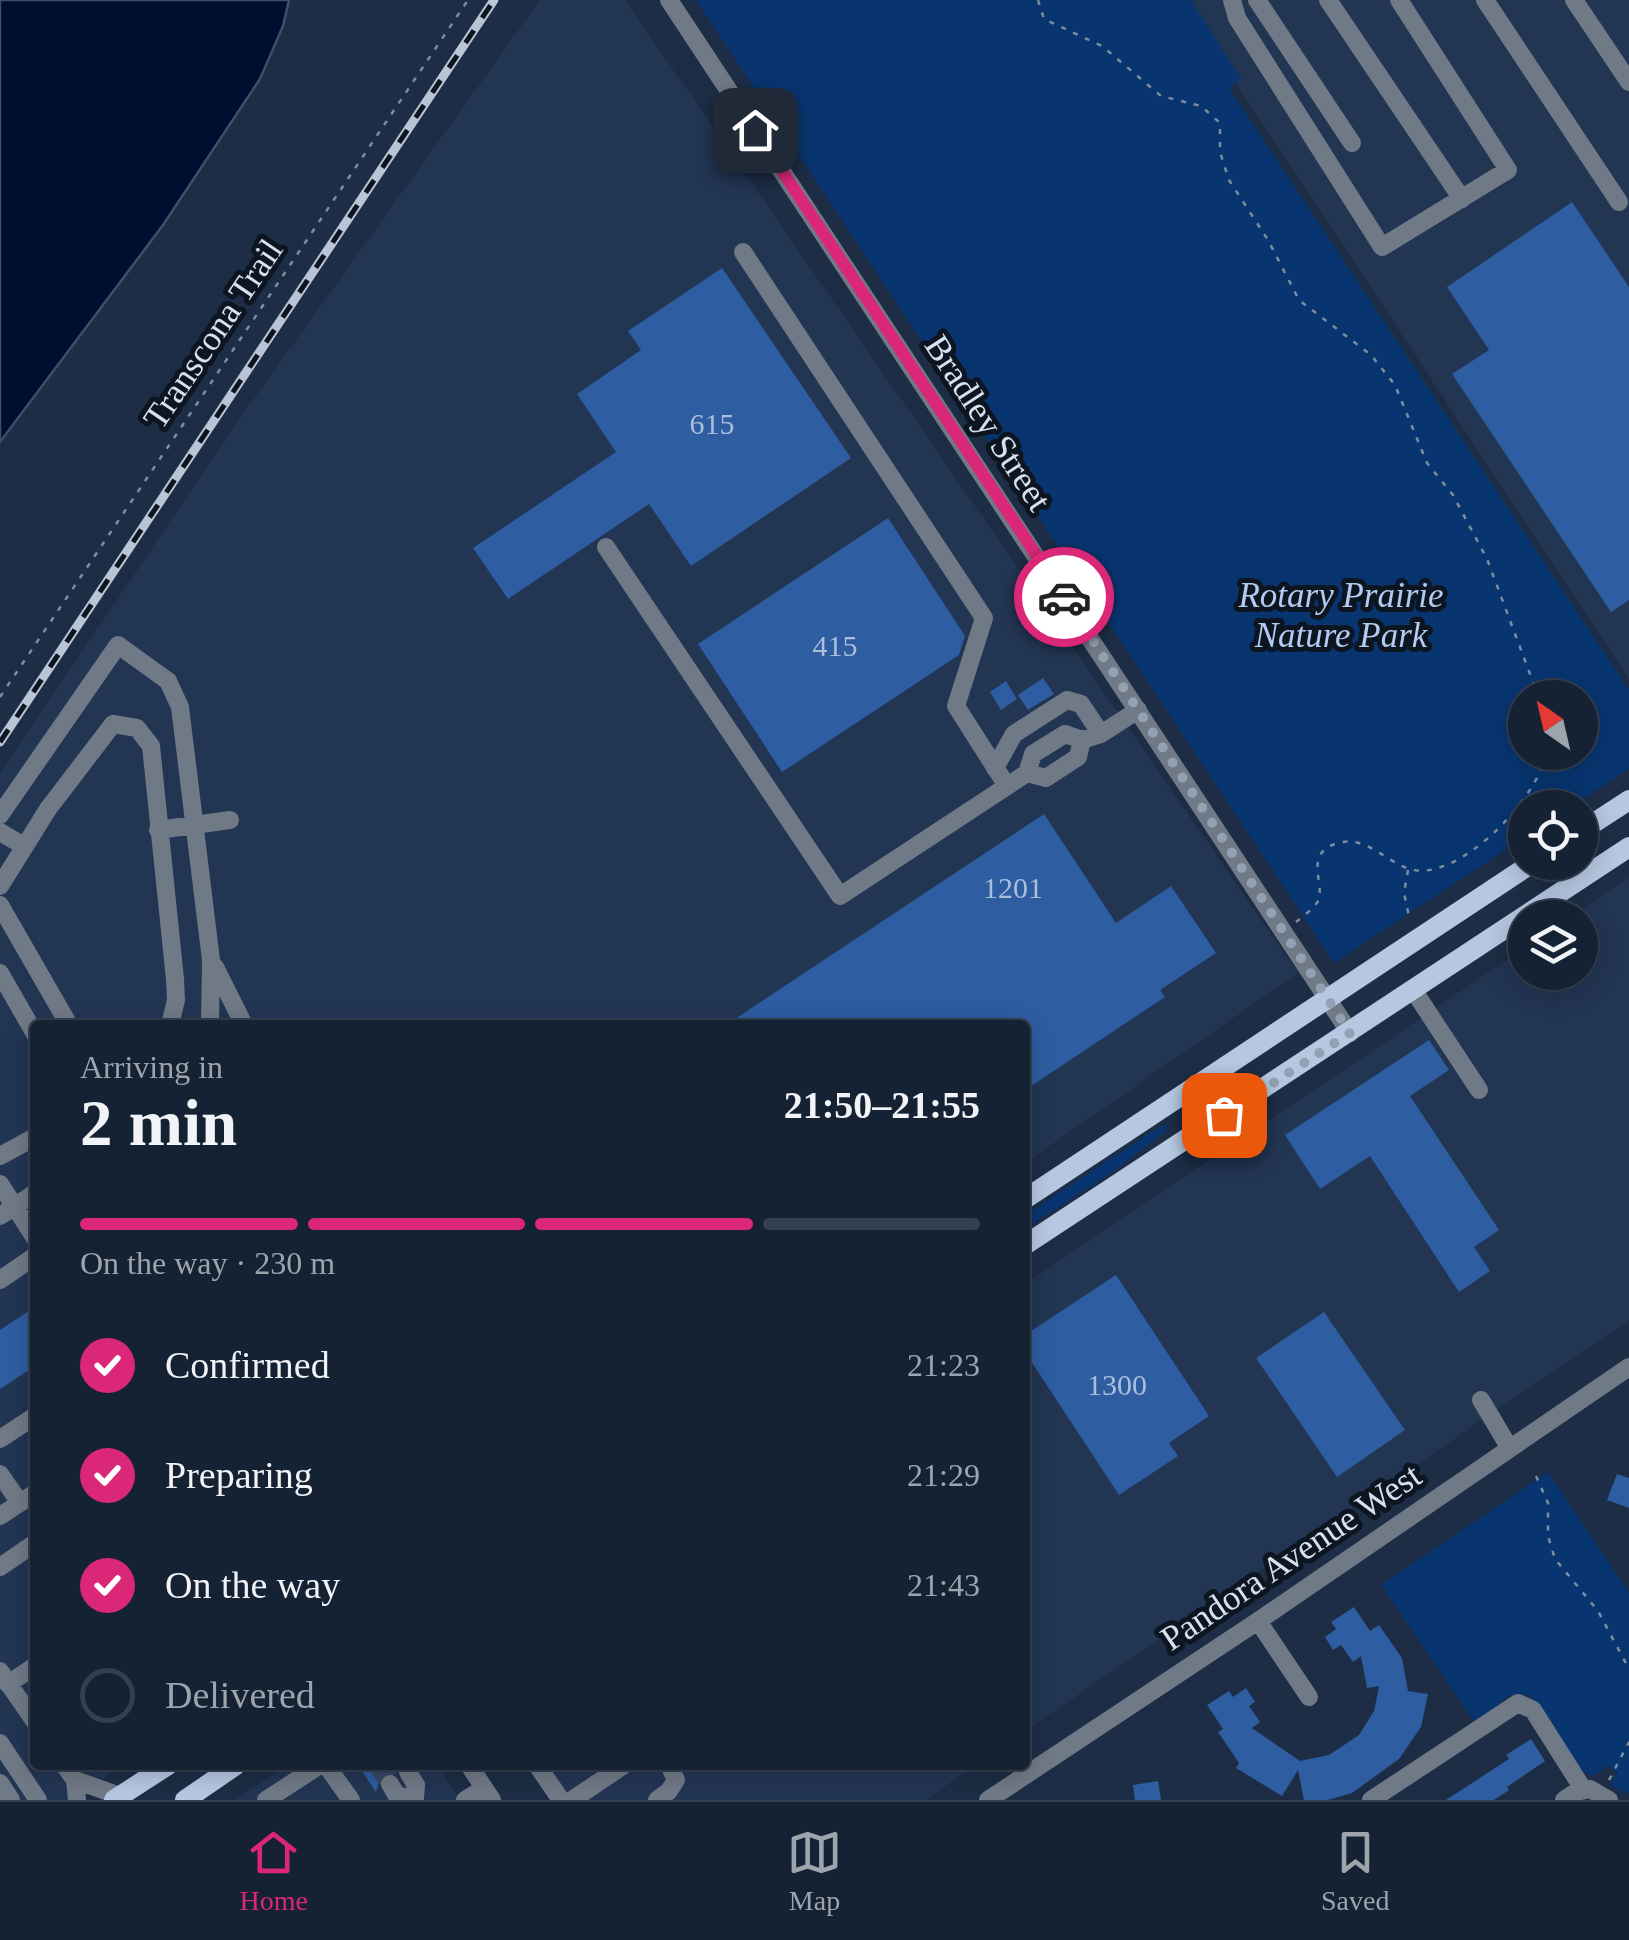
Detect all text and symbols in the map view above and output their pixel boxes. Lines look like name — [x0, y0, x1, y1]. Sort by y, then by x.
pin — [713, 88, 798, 173]
icon: home — [728, 103, 783, 158]
street label: Transcona Trail — [135, 232, 291, 436]
street label: Bradley Street — [917, 328, 1059, 518]
house number: 615 — [690, 407, 735, 440]
courier — [1014, 547, 1114, 647]
icon: car — [1037, 570, 1092, 625]
park label: Rotary Prairie Nature Park — [1237, 576, 1444, 655]
house number: 415 — [813, 629, 858, 662]
north arrow — [1508, 680, 1598, 770]
map controls — [1508, 680, 1598, 990]
button: locate — [1508, 790, 1598, 880]
house number: 1201 — [983, 871, 1043, 904]
button: layers — [1508, 900, 1598, 990]
text: Arriving in — [80, 1049, 223, 1085]
pin — [1182, 1073, 1267, 1158]
text: 21:50–21:55 — [784, 1084, 980, 1126]
text: 2 min — [80, 1087, 237, 1159]
icon: bag — [1197, 1088, 1252, 1143]
text: On the way · 230 m — [80, 1245, 335, 1281]
icon: check — [80, 1338, 135, 1393]
text: Confirmed — [165, 1344, 330, 1386]
text: 21:23 — [907, 1347, 980, 1383]
house number: 1300 — [1087, 1368, 1147, 1401]
icon: check — [80, 1448, 135, 1503]
text: Preparing — [165, 1454, 313, 1496]
street label: Pandora Avenue West — [1154, 1455, 1429, 1658]
text: 21:29 — [907, 1457, 980, 1493]
icon: check — [80, 1558, 135, 1613]
text: On the way — [165, 1564, 340, 1606]
text: 21:43 — [907, 1567, 980, 1603]
text: Delivered — [165, 1674, 315, 1716]
tab: Home — [240, 1825, 308, 1917]
tab: Map — [787, 1825, 842, 1917]
tab: Saved — [1321, 1825, 1389, 1917]

